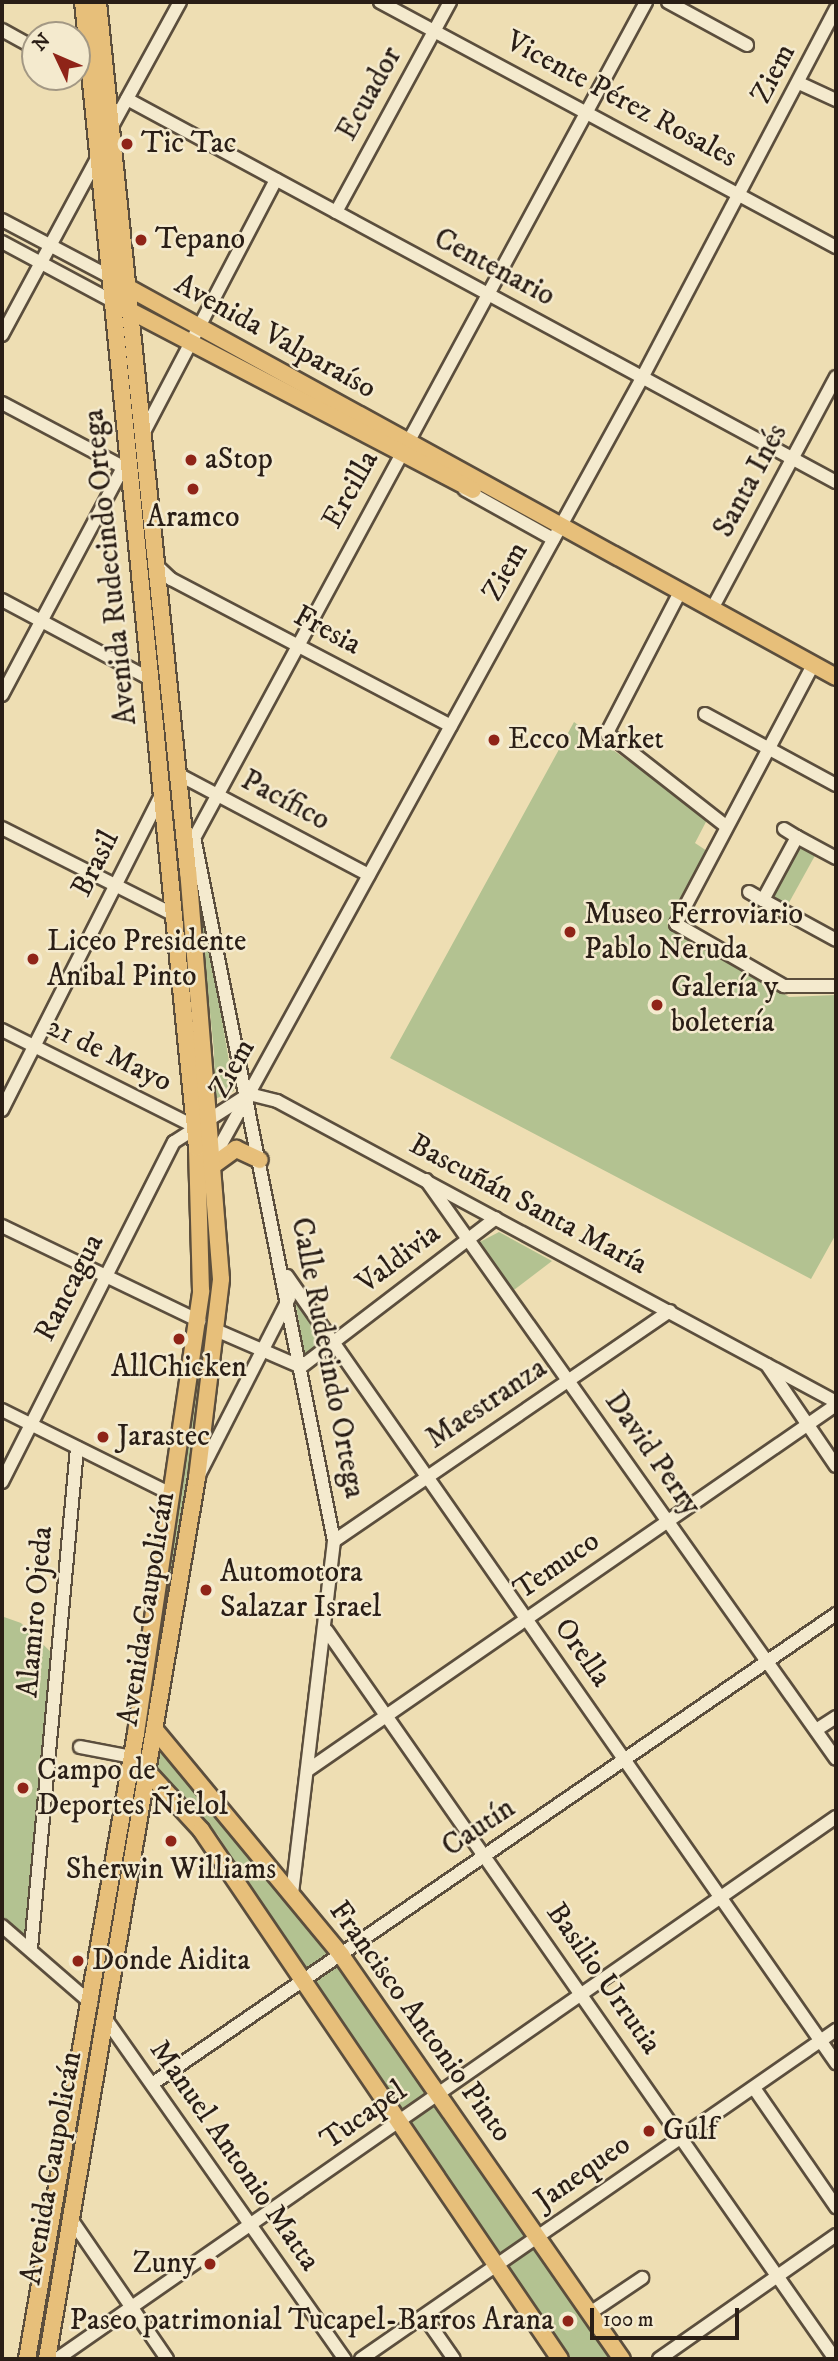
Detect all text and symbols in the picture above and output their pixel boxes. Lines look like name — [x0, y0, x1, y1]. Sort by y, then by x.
north arrow — [21, 21, 91, 91]
street label: Vicente Pérez Rosales — [499, 24, 743, 176]
text: N — [28, 29, 56, 56]
street label: Ziem — [744, 38, 804, 110]
street label: Ecuador — [330, 41, 410, 147]
place label: Tic Tac — [141, 126, 236, 162]
marker: Tic Tac — [119, 136, 135, 152]
street label: Centenario — [427, 221, 561, 315]
place label: Tepano — [155, 222, 245, 258]
marker: Tepano — [133, 232, 149, 248]
street label: Avenida Valparaíso — [168, 267, 382, 407]
street label: Avenida Rudecindo Ortega — [77, 407, 145, 727]
street label: Santa Inés — [706, 418, 796, 544]
place label: aStop — [205, 442, 273, 478]
street label: Ercilla — [315, 445, 387, 535]
marker: aStop — [183, 452, 199, 468]
marker: Aramco — [185, 481, 201, 497]
place label: Aramco — [147, 500, 239, 536]
street label: Ziem — [475, 536, 537, 608]
street label: Fresia — [287, 598, 367, 664]
place label: Ecco Market — [508, 722, 664, 758]
marker: Ecco Market — [486, 732, 502, 748]
street label: Pacífico — [235, 763, 335, 839]
street label: Brasil — [64, 825, 128, 903]
place label: Museo Ferroviario Pablo Neruda — [584, 897, 803, 968]
place label: Liceo Presidente Anibal Pinto — [47, 924, 246, 995]
marker: Museo Ferroviario Pablo Neruda — [562, 924, 578, 940]
marker: Liceo Presidente Anibal Pinto — [25, 951, 41, 967]
place label: Galería y boletería — [671, 970, 778, 1040]
marker: Galería y boletería — [649, 997, 665, 1013]
street label: 21 de Mayo — [41, 1009, 177, 1101]
street label: Ziem — [202, 1033, 264, 1105]
street label: Bascuñán Santa María — [403, 1127, 653, 1283]
street label: Calle Rudecindo Ortega — [282, 1215, 372, 1501]
street label: Valdivia — [350, 1216, 448, 1302]
street label: Rancagua — [28, 1228, 112, 1348]
marker: AllChicken — [171, 1331, 187, 1347]
place label: AllChicken — [111, 1350, 247, 1386]
street label: Maestranza — [420, 1351, 554, 1457]
street label: David Perry — [596, 1385, 708, 1523]
place label: Jarastec — [117, 1419, 210, 1455]
marker: Jarastec — [95, 1429, 111, 1445]
street label: Avenida Caupolicán — [111, 1489, 183, 1729]
street label: Temuco — [507, 1524, 607, 1608]
street label: Alamiro Ojeda — [11, 1525, 61, 1699]
place label: Automotora Salazar Israel — [220, 1555, 381, 1626]
marker: Automotora Salazar Israel — [198, 1582, 214, 1598]
street label: Orella — [546, 1612, 618, 1694]
place label: Campo de Deportes Ñielol — [37, 1753, 228, 1824]
marker: Campo de Deportes Ñielol — [15, 1780, 31, 1796]
street label: Cautín — [436, 1791, 522, 1865]
marker: Sherwin Williams — [163, 1833, 179, 1849]
place label: Sherwin Williams — [66, 1852, 276, 1888]
street label: Francisco Antonio Pinto — [320, 1894, 520, 2150]
street label: Basilio Urrutia — [538, 1896, 668, 2062]
place label: Donde Aidita — [92, 1943, 250, 1979]
marker: Donde Aidita — [70, 1953, 86, 1969]
street label: Manuel Antonio Matta — [141, 2034, 327, 2278]
street label: Avenida Caupolicán — [14, 2048, 90, 2288]
street label: Tucapel — [314, 2073, 414, 2159]
place label: Gulf — [663, 2113, 717, 2149]
marker: Gulf — [641, 2123, 657, 2139]
street label: Janequeo — [528, 2127, 638, 2219]
place label: Zuny — [133, 2246, 196, 2282]
marker: Zuny — [202, 2256, 218, 2272]
scale bar — [593, 2294, 742, 2338]
place label: Paseo patrimonial Tucapel-Barros Arana — [70, 2303, 554, 2339]
text: 100 m — [603, 2307, 654, 2333]
marker: Paseo patrimonial Tucapel-Barros Arana — [560, 2313, 576, 2329]

